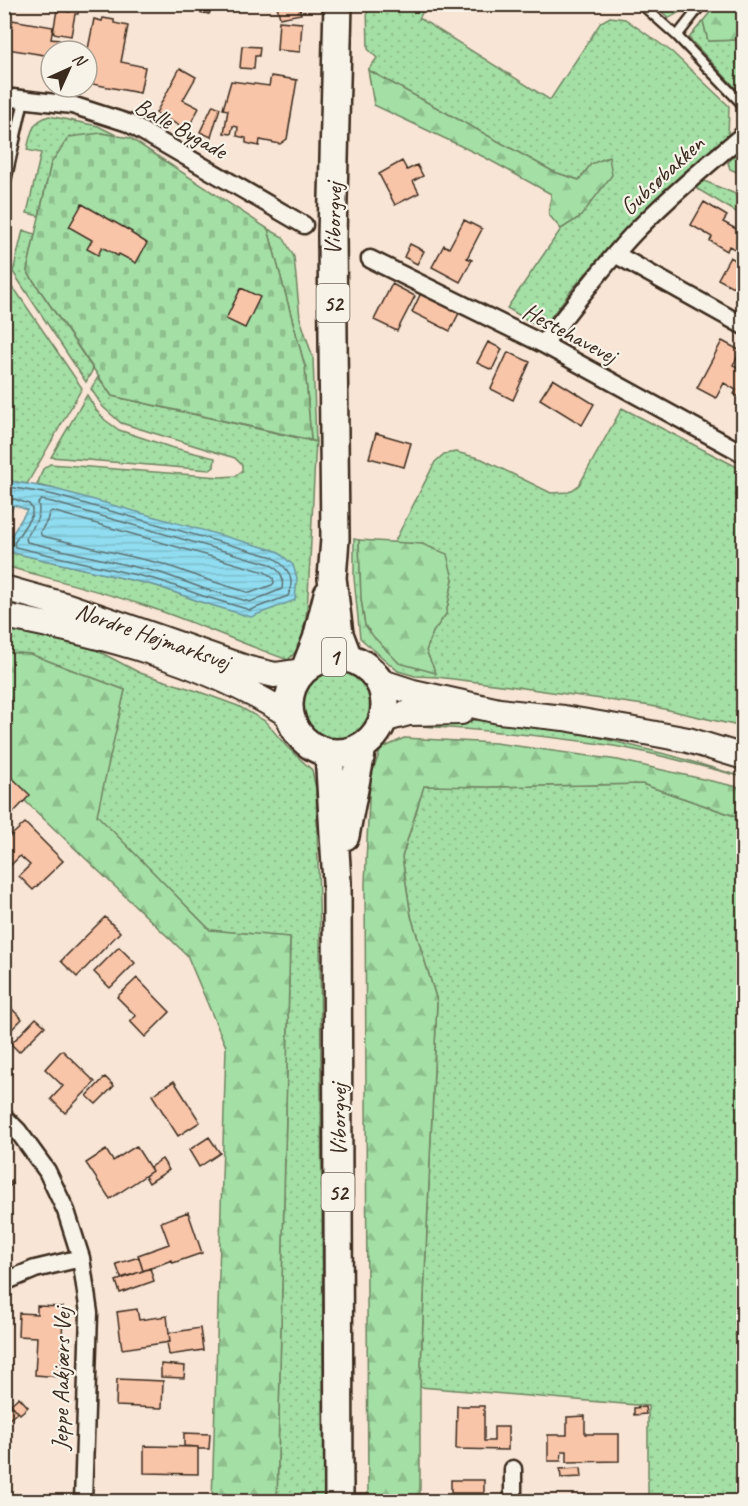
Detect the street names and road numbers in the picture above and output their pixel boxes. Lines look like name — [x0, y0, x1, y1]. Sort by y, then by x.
street label: Balle Bygade — [130, 90, 234, 167]
street label: Gubsøbakken — [614, 128, 711, 222]
street label: Viborgvej — [317, 179, 349, 256]
road number: 52 — [316, 284, 350, 322]
street label: Hestehavevej — [518, 296, 625, 372]
street label: Nordre Højmarksvej — [72, 596, 237, 677]
road number: 1 — [322, 638, 346, 676]
street label: Viborgvej — [323, 1080, 353, 1156]
road number: 52 — [322, 1173, 354, 1211]
street label: Jeppe Aakjærs Vej — [45, 1304, 77, 1451]

